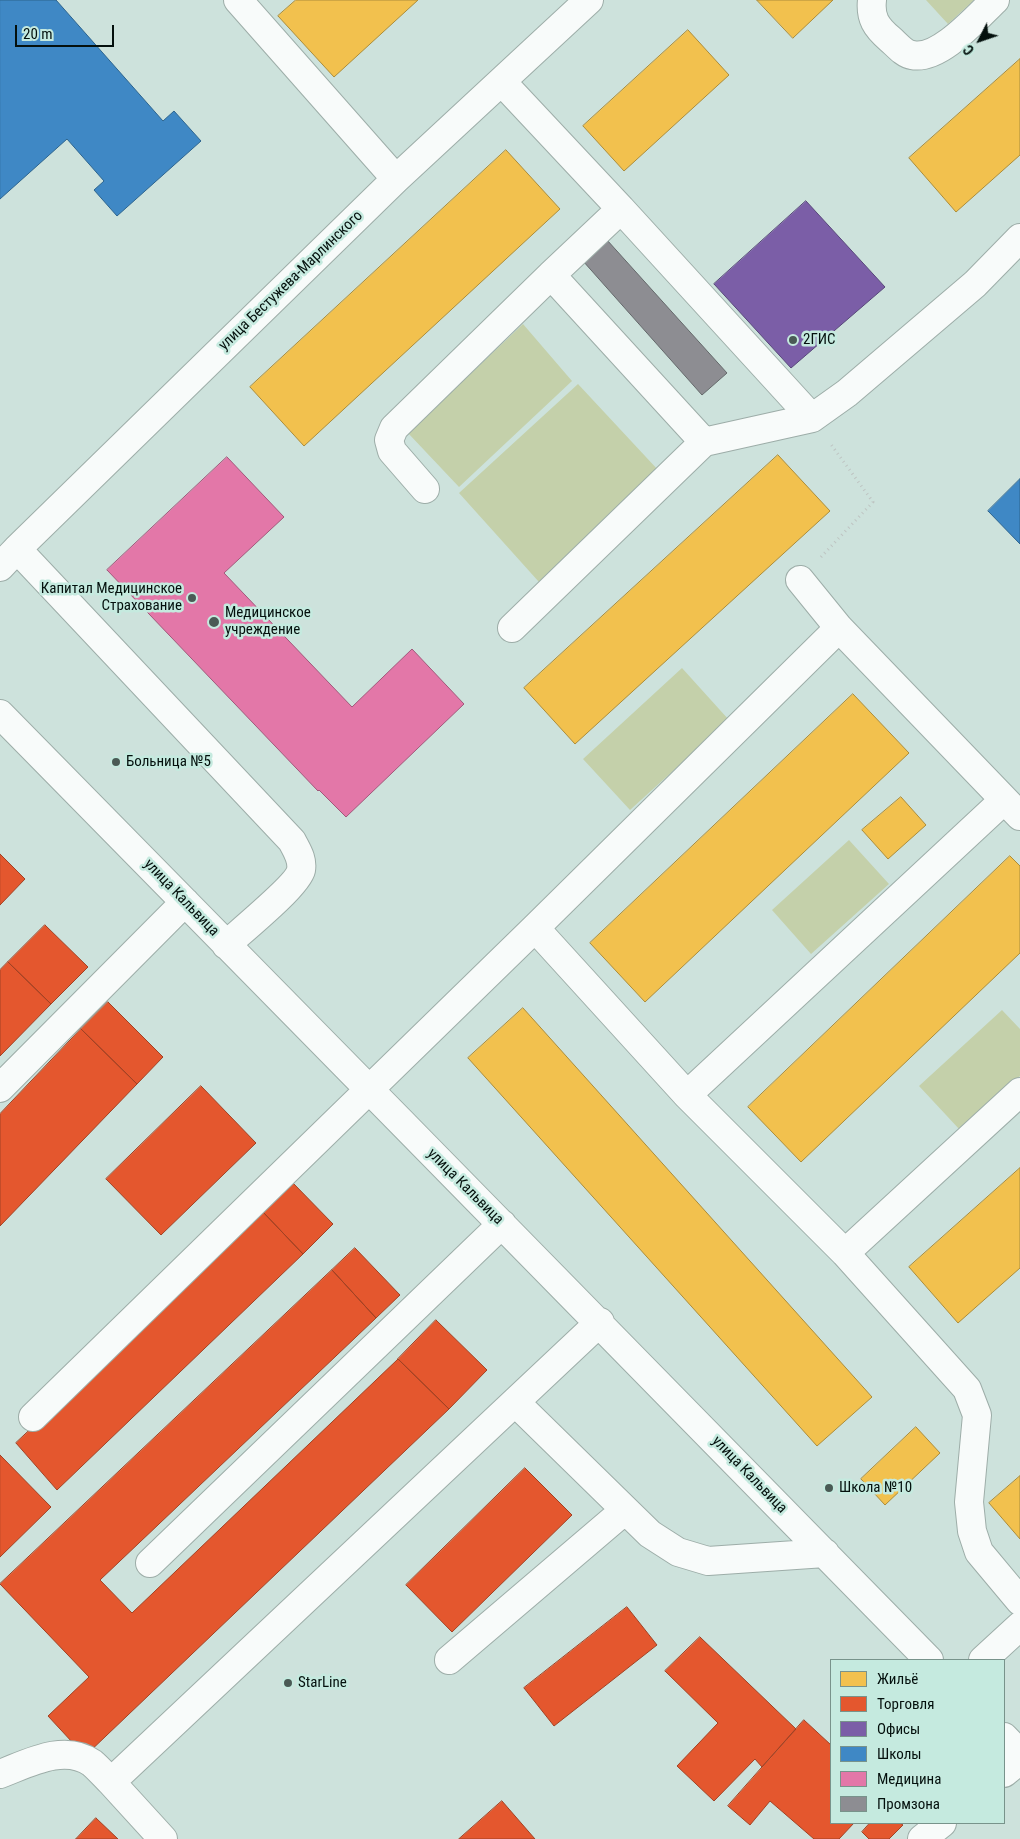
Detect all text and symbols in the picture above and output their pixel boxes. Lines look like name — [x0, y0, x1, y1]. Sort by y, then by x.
scale bar — [18, 15, 116, 47]
north arrow — [955, 15, 1005, 65]
text: 20 m — [23, 25, 53, 43]
text: С — [960, 42, 977, 58]
street label: улица Бестужева-Марлинского — [215, 207, 367, 355]
place label: 2ГИС — [803, 331, 836, 349]
marker: 2ГИС — [787, 334, 799, 346]
place label: Капитал Медицинское Страхование — [41, 580, 182, 615]
marker: Капитал Медицинское Страхование — [186, 592, 198, 604]
place label: Медицинское учреждение — [225, 604, 311, 639]
marker: Медицинское учреждение — [207, 615, 221, 629]
place label: Больница №5 — [126, 753, 211, 771]
marker: Больница №5 — [110, 756, 122, 768]
street label: улица Кальвица — [140, 856, 222, 940]
street label: улица Кальвица — [423, 1145, 507, 1229]
street label: улица Кальвица — [708, 1433, 790, 1517]
place label: Школа №10 — [839, 1479, 912, 1497]
marker: Школа №10 — [823, 1482, 835, 1494]
legend — [830, 1659, 1005, 1824]
text: Жильё — [877, 1670, 918, 1688]
place label: StarLine — [298, 1674, 347, 1692]
marker: StarLine — [282, 1677, 294, 1689]
text: Торговля — [877, 1695, 934, 1713]
text: Офисы — [877, 1720, 920, 1738]
text: Школы — [877, 1745, 922, 1763]
text: Медицина — [877, 1770, 941, 1788]
text: Промзона — [877, 1795, 940, 1813]

